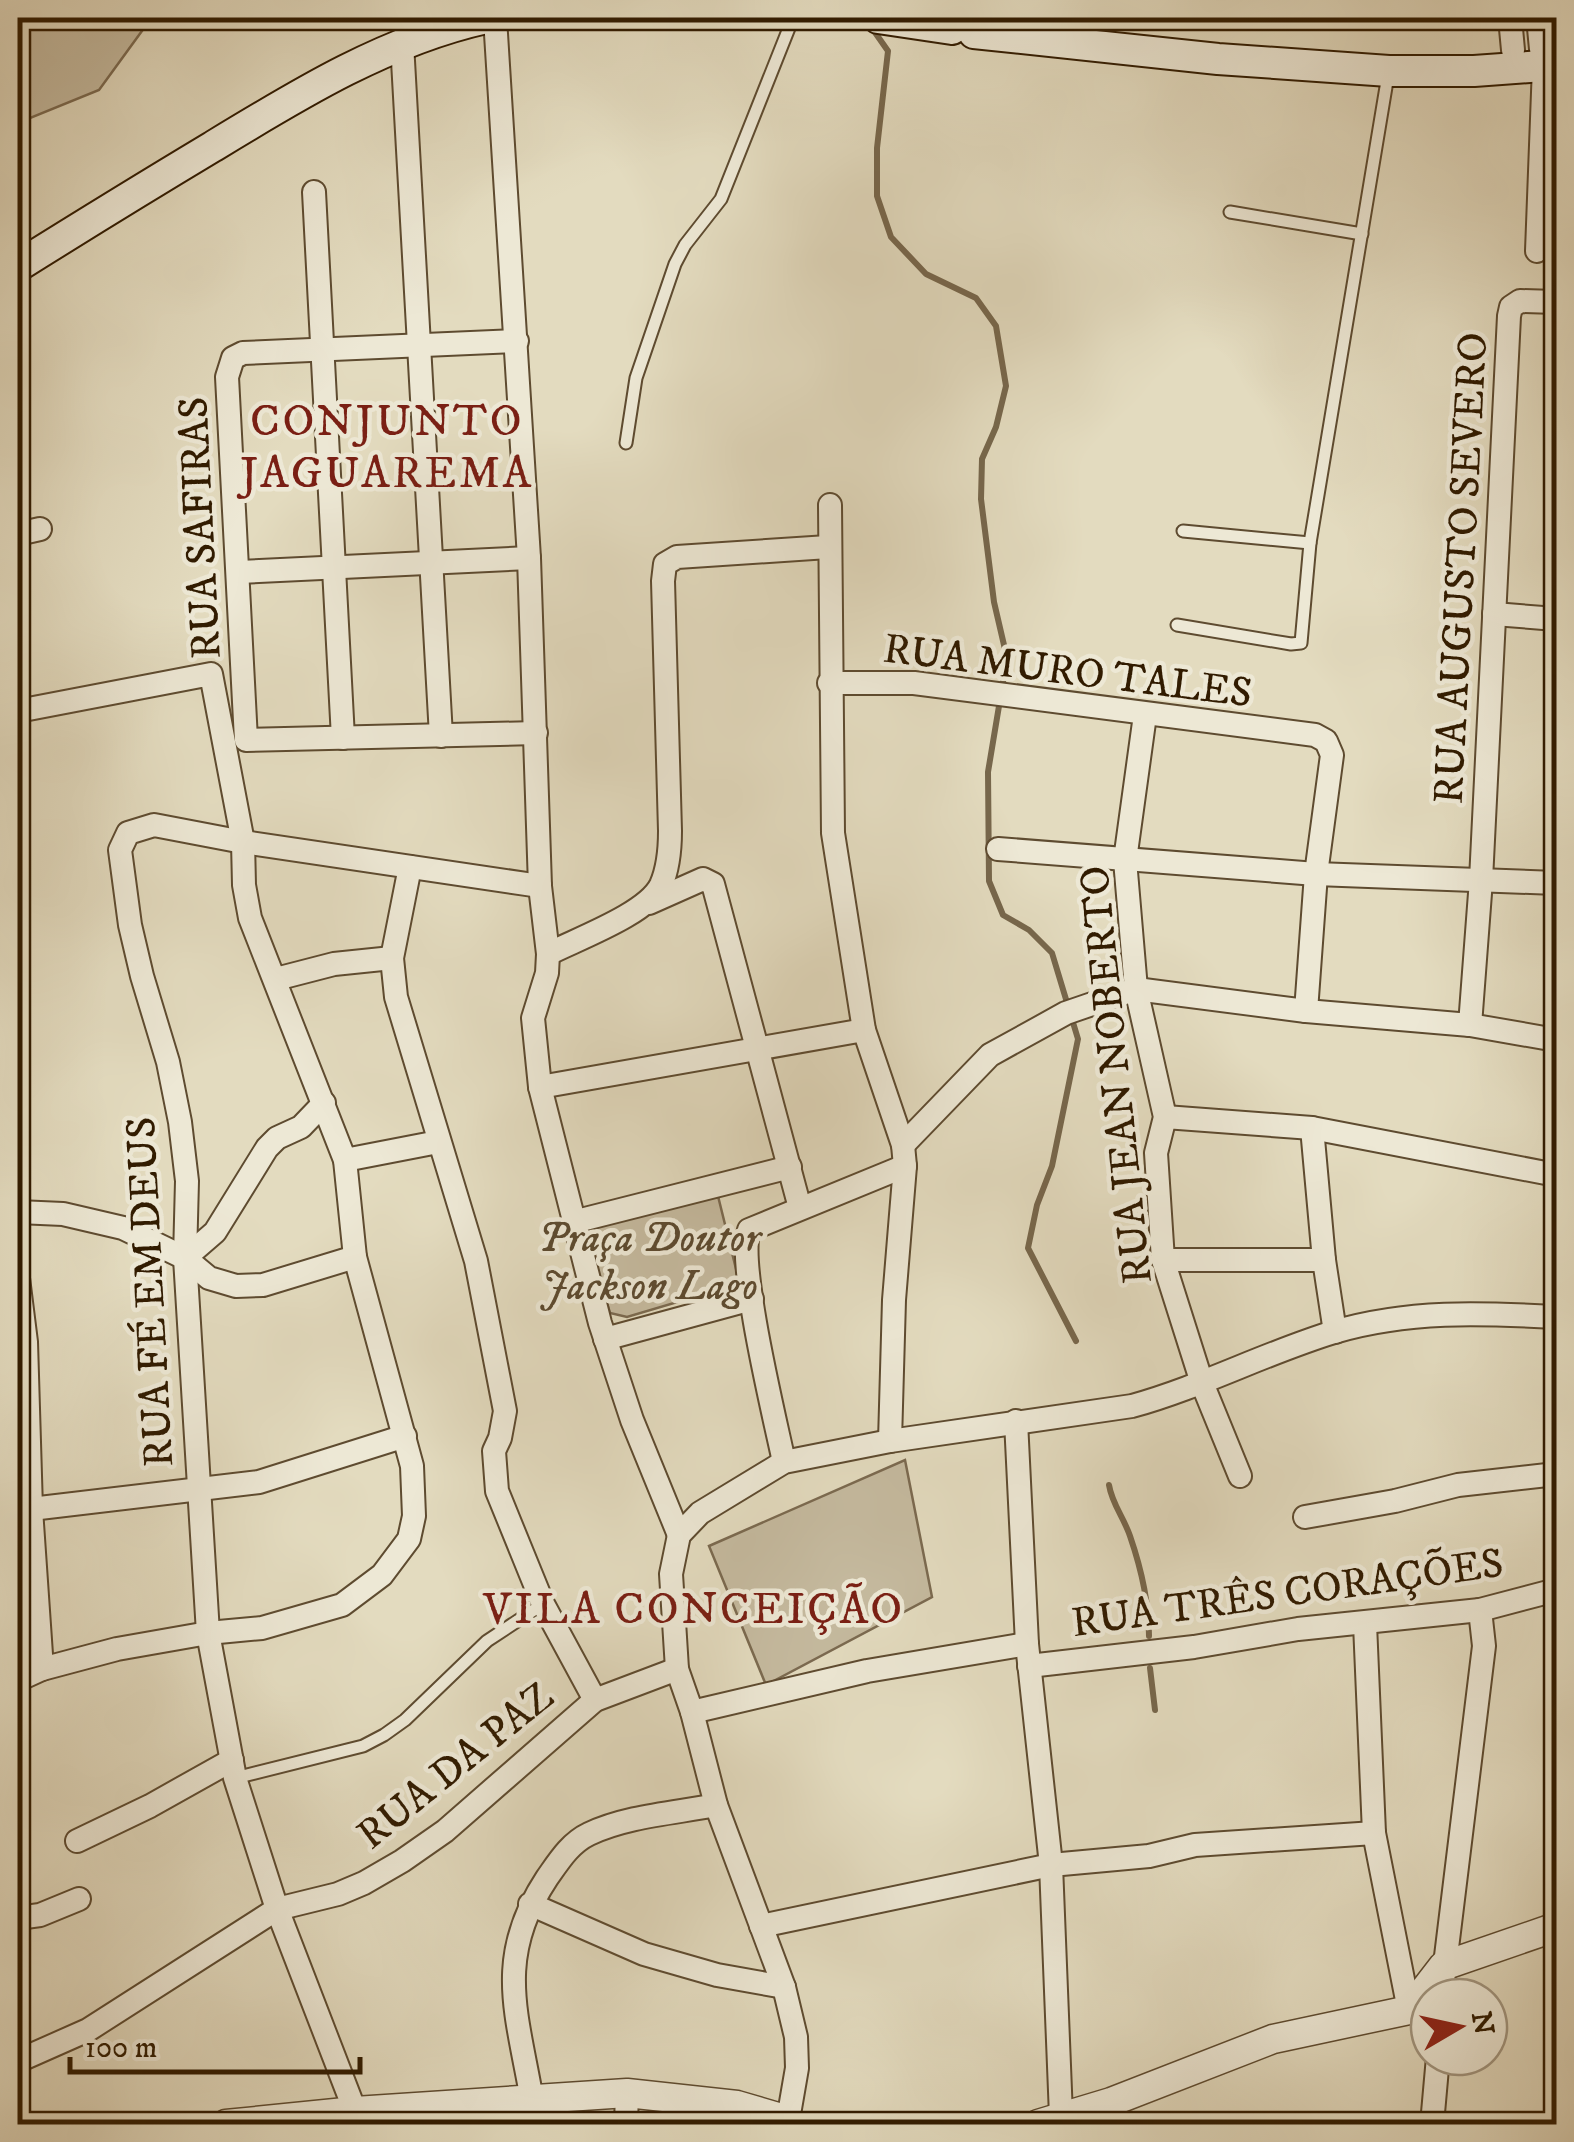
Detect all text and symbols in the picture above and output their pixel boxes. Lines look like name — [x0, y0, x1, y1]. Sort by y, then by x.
street label: RUA AUGUSTO SEVERO — [1424, 331, 1500, 805]
district label: CONJUNTO JAGUAREMA — [236, 394, 534, 502]
street label: RUA SAFIRAS — [168, 395, 234, 660]
street label: RUA MURO TALES — [880, 624, 1255, 720]
street label: RUA JEAN NOBERTO — [1069, 863, 1165, 1286]
street label: RUA FÉ EM DEUS — [115, 1115, 186, 1468]
park label: Praça Doutor Jackson Lago — [538, 1213, 763, 1313]
street label: RUA TRÊS CORAÇÕES — [1068, 1537, 1507, 1650]
district label: VILA CONCEIÇÃO — [482, 1582, 905, 1638]
street label: RUA DA PAZ — [347, 1671, 565, 1861]
north arrow — [1409, 1977, 1509, 2077]
text: N — [1463, 2009, 1501, 2037]
scale bar — [70, 2012, 360, 2074]
text: 100 m — [85, 2030, 157, 2067]

